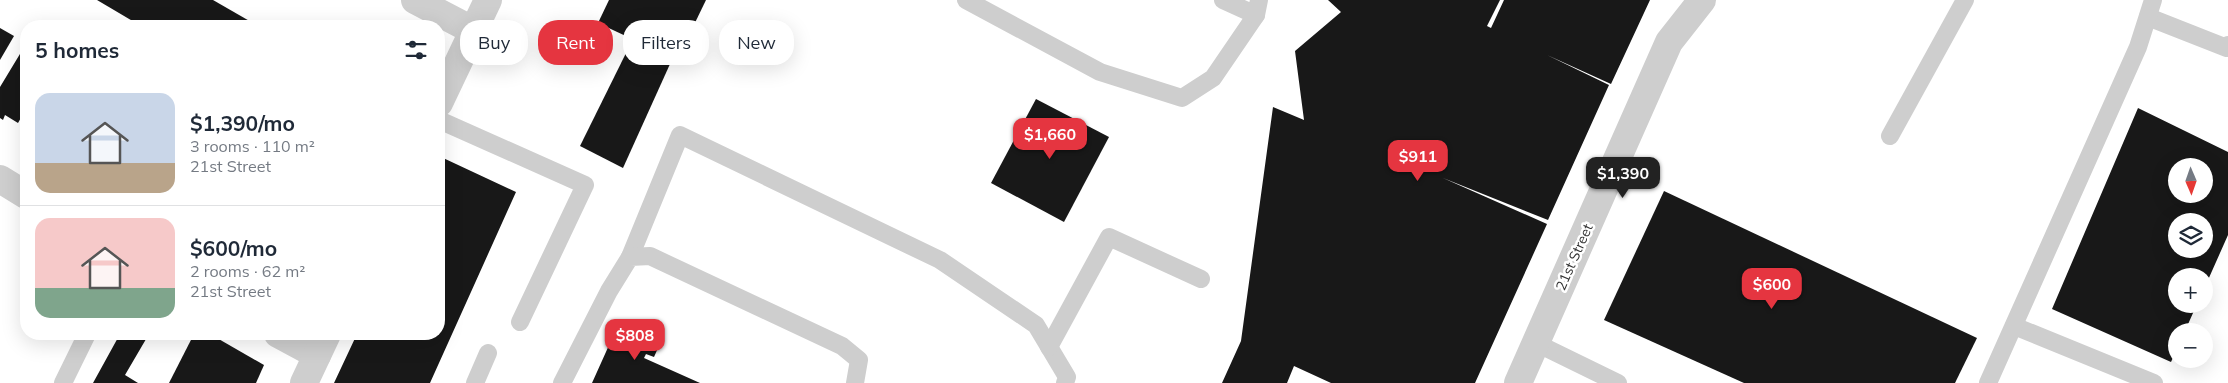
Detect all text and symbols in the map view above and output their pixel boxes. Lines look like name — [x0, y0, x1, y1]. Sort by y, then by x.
chip: Buy — [460, 20, 528, 65]
chip: Rent — [538, 20, 613, 65]
chip: Filters — [623, 20, 709, 65]
chip: New — [719, 20, 794, 65]
icon: filters — [402, 36, 430, 64]
text: 5 homes — [35, 37, 119, 63]
text: $1,390/mo — [190, 110, 295, 136]
icon: home — [75, 113, 135, 173]
pin: $1,660 — [1009, 118, 1091, 160]
text: $1,660 — [1024, 124, 1076, 144]
text: 3 rooms · 110 m² — [190, 136, 315, 156]
pin: $911 — [1388, 140, 1448, 182]
text: $911 — [1399, 146, 1437, 166]
text: 21st Street — [190, 156, 271, 176]
pin: $1,390 — [1582, 156, 1664, 199]
north arrow — [2168, 158, 2212, 202]
map controls — [2168, 158, 2213, 368]
text: $1,390 — [1597, 163, 1649, 183]
button: layers — [2168, 213, 2213, 258]
street label: 21st Street — [1551, 221, 1597, 293]
text: $600/mo — [190, 235, 277, 261]
icon: home — [75, 238, 135, 298]
text: 2 rooms · 62 m² — [190, 261, 305, 281]
pin: $600 — [1742, 268, 1802, 310]
button: + — [2168, 268, 2213, 313]
text: $600 — [1753, 274, 1791, 294]
text: 21st Street — [190, 281, 271, 301]
pin: $808 — [605, 318, 665, 361]
button: − — [2168, 323, 2213, 368]
text: $808 — [616, 325, 654, 345]

